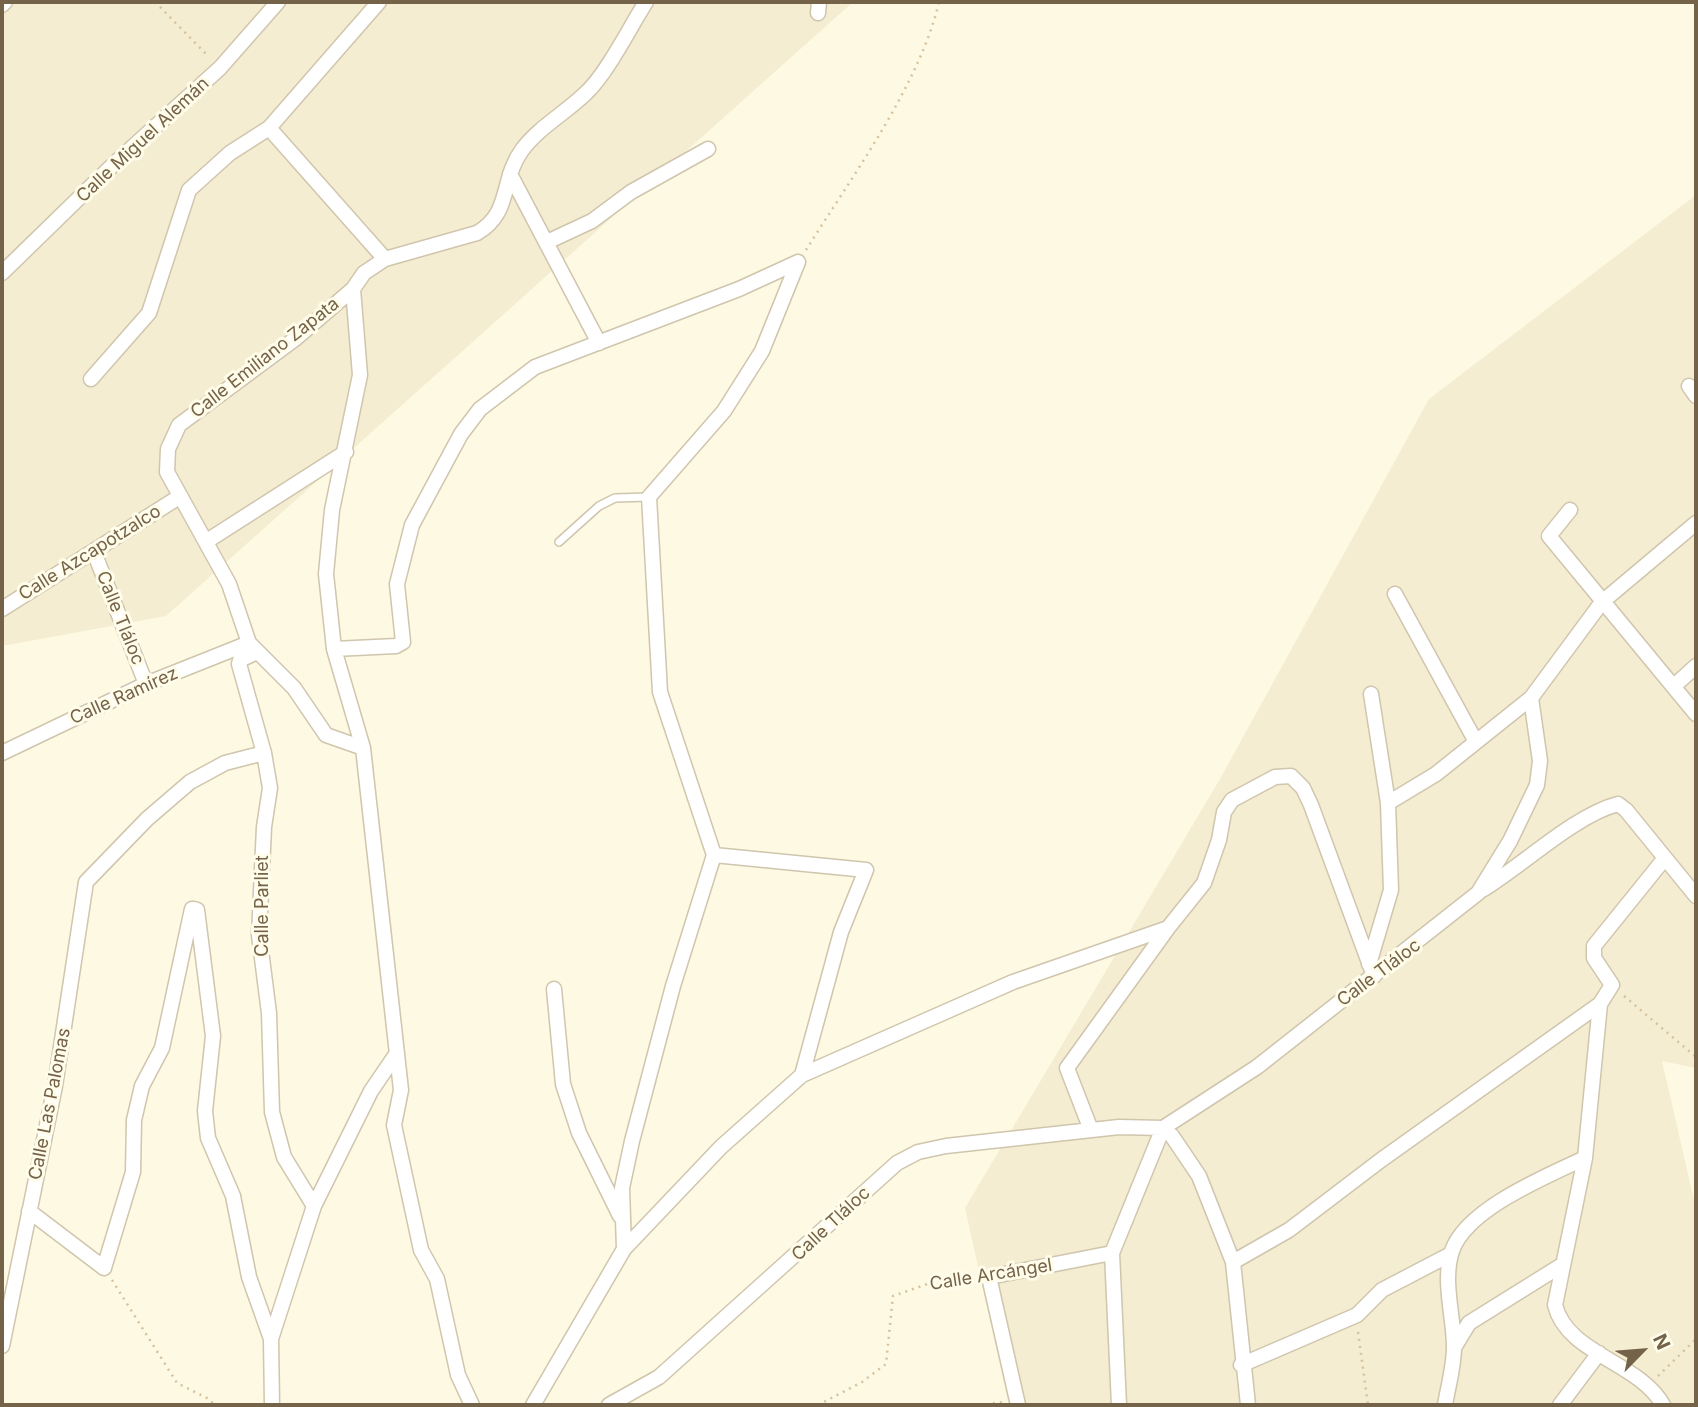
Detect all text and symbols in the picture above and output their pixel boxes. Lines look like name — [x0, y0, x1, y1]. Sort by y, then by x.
street label: Calle Miguel Alemán — [72, 73, 214, 207]
street label: Calle Emiliano Zapata — [186, 293, 344, 423]
street label: Calle Azcapotzalco — [15, 501, 165, 605]
street label: Calle Tláloc — [91, 568, 149, 668]
street label: Calle Ramírez — [67, 663, 181, 729]
street label: Calle Parliet — [252, 855, 274, 957]
street label: Calle Tláloc — [1333, 935, 1425, 1011]
street label: Calle Las Palomas — [25, 1026, 75, 1182]
street label: Calle Tláloc — [787, 1182, 875, 1266]
street label: Calle Arcángel — [928, 1255, 1054, 1295]
north arrow — [1607, 1316, 1677, 1386]
text: N — [1648, 1330, 1675, 1353]

